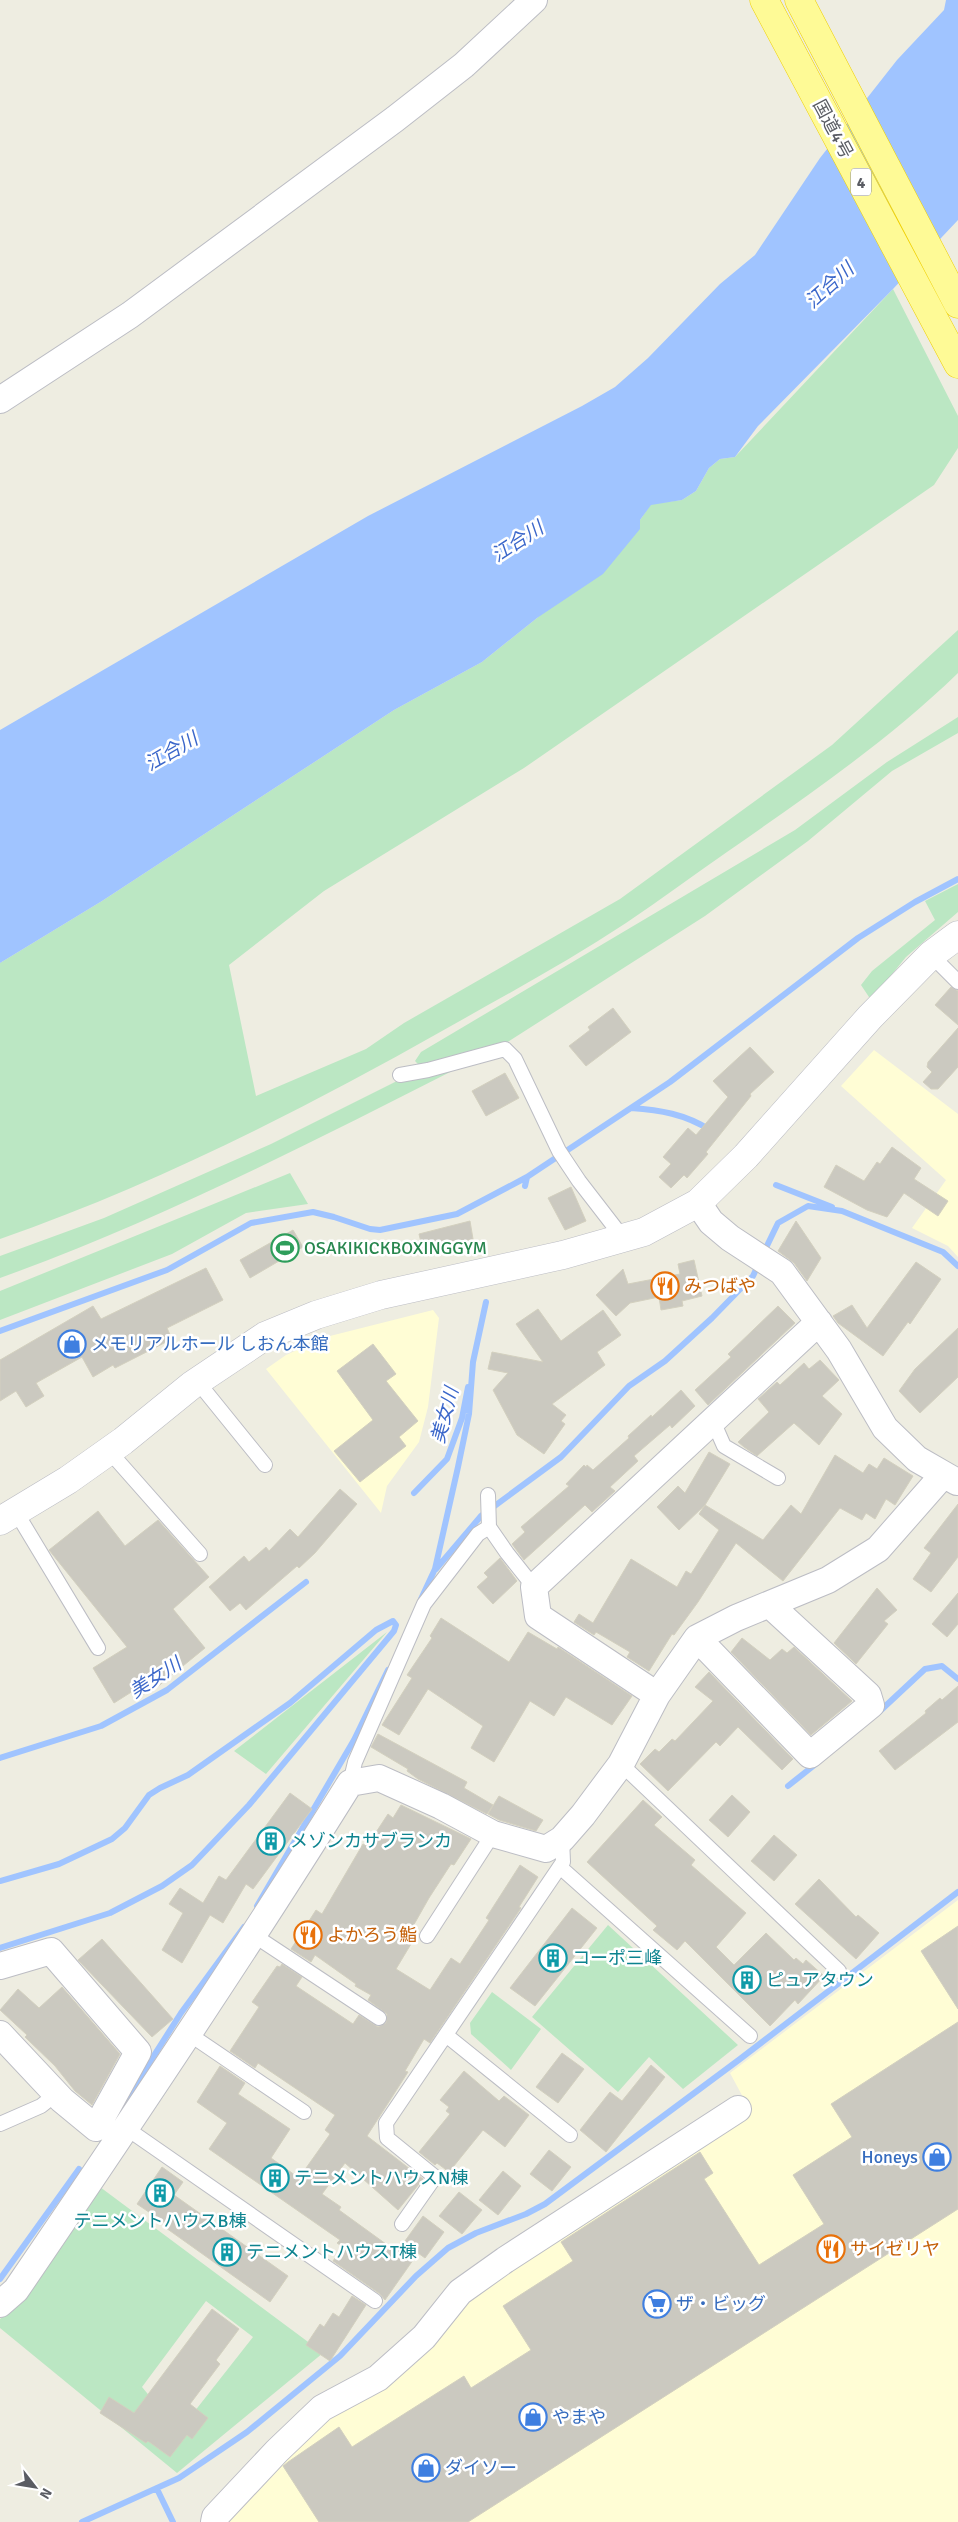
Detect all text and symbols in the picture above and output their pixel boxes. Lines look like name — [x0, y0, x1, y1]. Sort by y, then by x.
street label: 国道4号 — [808, 96, 858, 162]
road number: 4 — [851, 168, 871, 196]
water label: 江合川 — [800, 256, 860, 314]
water label: 江合川 — [487, 515, 550, 567]
water label: 江合川 — [141, 726, 204, 777]
sports icon: OSAKIKICKBOXINGGYM — [270, 1233, 300, 1263]
place label: OSAKIKICKBOXINGGYM — [304, 1237, 487, 1259]
restaurant icon: みつばや — [650, 1271, 680, 1301]
place label: みつばや — [684, 1275, 756, 1297]
shop icon: メモリアルホール しおん本館 — [57, 1329, 87, 1359]
place label: メモリアルホール しおん本館 — [91, 1333, 329, 1355]
water label: 美女川 — [426, 1383, 464, 1446]
water label: 美女川 — [125, 1651, 188, 1703]
building icon: メゾンカサブランカ — [256, 1826, 286, 1856]
place label: メゾンカサブランカ — [290, 1830, 452, 1852]
restaurant icon: よかろう鮨 — [293, 1920, 323, 1950]
place label: よかろう鮨 — [327, 1924, 417, 1946]
building icon: コーポ三峰 — [538, 1943, 568, 1973]
place label: コーポ三峰 — [572, 1947, 662, 1969]
building icon: ピュアタウン — [732, 1965, 762, 1995]
place label: ピュアタウン — [766, 1969, 874, 1991]
shop icon: Honeys — [922, 2142, 952, 2172]
place label: Honeys — [862, 2146, 918, 2168]
building icon: テニメントハウスN棟 — [260, 2163, 290, 2193]
place label: テニメントハウスN棟 — [294, 2167, 468, 2189]
building icon: テニメントハウスB棟 — [145, 2178, 175, 2208]
place label: テニメントハウスB棟 — [74, 2210, 246, 2232]
restaurant icon: サイゼリヤ — [816, 2234, 846, 2264]
building icon: テニメントハウスT棟 — [212, 2237, 242, 2267]
place label: サイゼリヤ — [850, 2238, 940, 2260]
place label: テニメントハウスT棟 — [246, 2241, 417, 2263]
supermarket icon: ザ・ビッグ — [642, 2289, 672, 2319]
place label: ザ・ビッグ — [676, 2293, 766, 2315]
shop icon: やまや — [518, 2402, 548, 2432]
place label: やまや — [552, 2406, 606, 2428]
shop icon: ダイソー — [411, 2453, 441, 2483]
place label: ダイソー — [445, 2457, 517, 2479]
north arrow — [10, 2462, 60, 2512]
text: N — [36, 2485, 56, 2502]

